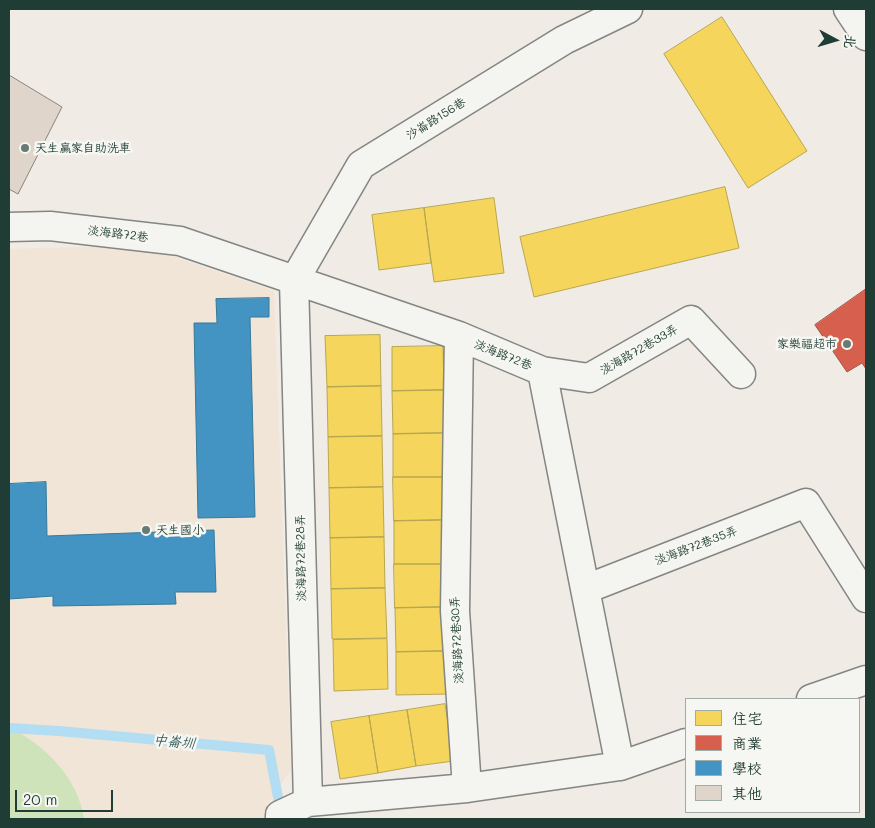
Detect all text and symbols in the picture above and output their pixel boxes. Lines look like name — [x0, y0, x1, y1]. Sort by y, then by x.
north arrow — [810, 15, 860, 65]
text: 北 — [840, 34, 861, 50]
street label: 沙崙路156巷 — [404, 95, 468, 143]
place label: 天生贏家自助洗車 — [35, 141, 131, 155]
marker: 天生贏家自助洗車 — [19, 142, 31, 154]
street label: 淡海路72巷 — [87, 223, 149, 245]
street label: 淡海路72巷33弄 — [598, 322, 680, 378]
street label: 淡海路72巷 — [472, 337, 534, 373]
place label: 家樂福超市 — [777, 337, 837, 351]
marker: 家樂福超市 — [841, 338, 853, 350]
street label: 淡海路72巷28弄 — [293, 514, 309, 602]
place label: 天生國小 — [156, 523, 204, 537]
marker: 天生國小 — [140, 524, 152, 536]
street label: 淡海路72巷35弄 — [653, 524, 739, 568]
street label: 淡海路72巷30弄 — [448, 596, 466, 684]
legend — [685, 698, 860, 813]
text: 住宅 — [732, 708, 762, 728]
water label: 中崙圳 — [152, 732, 196, 752]
text: 商業 — [732, 733, 762, 753]
text: 學校 — [732, 758, 762, 778]
scale bar — [18, 780, 115, 812]
text: 其他 — [732, 783, 762, 803]
text: 20 m — [23, 789, 57, 809]

